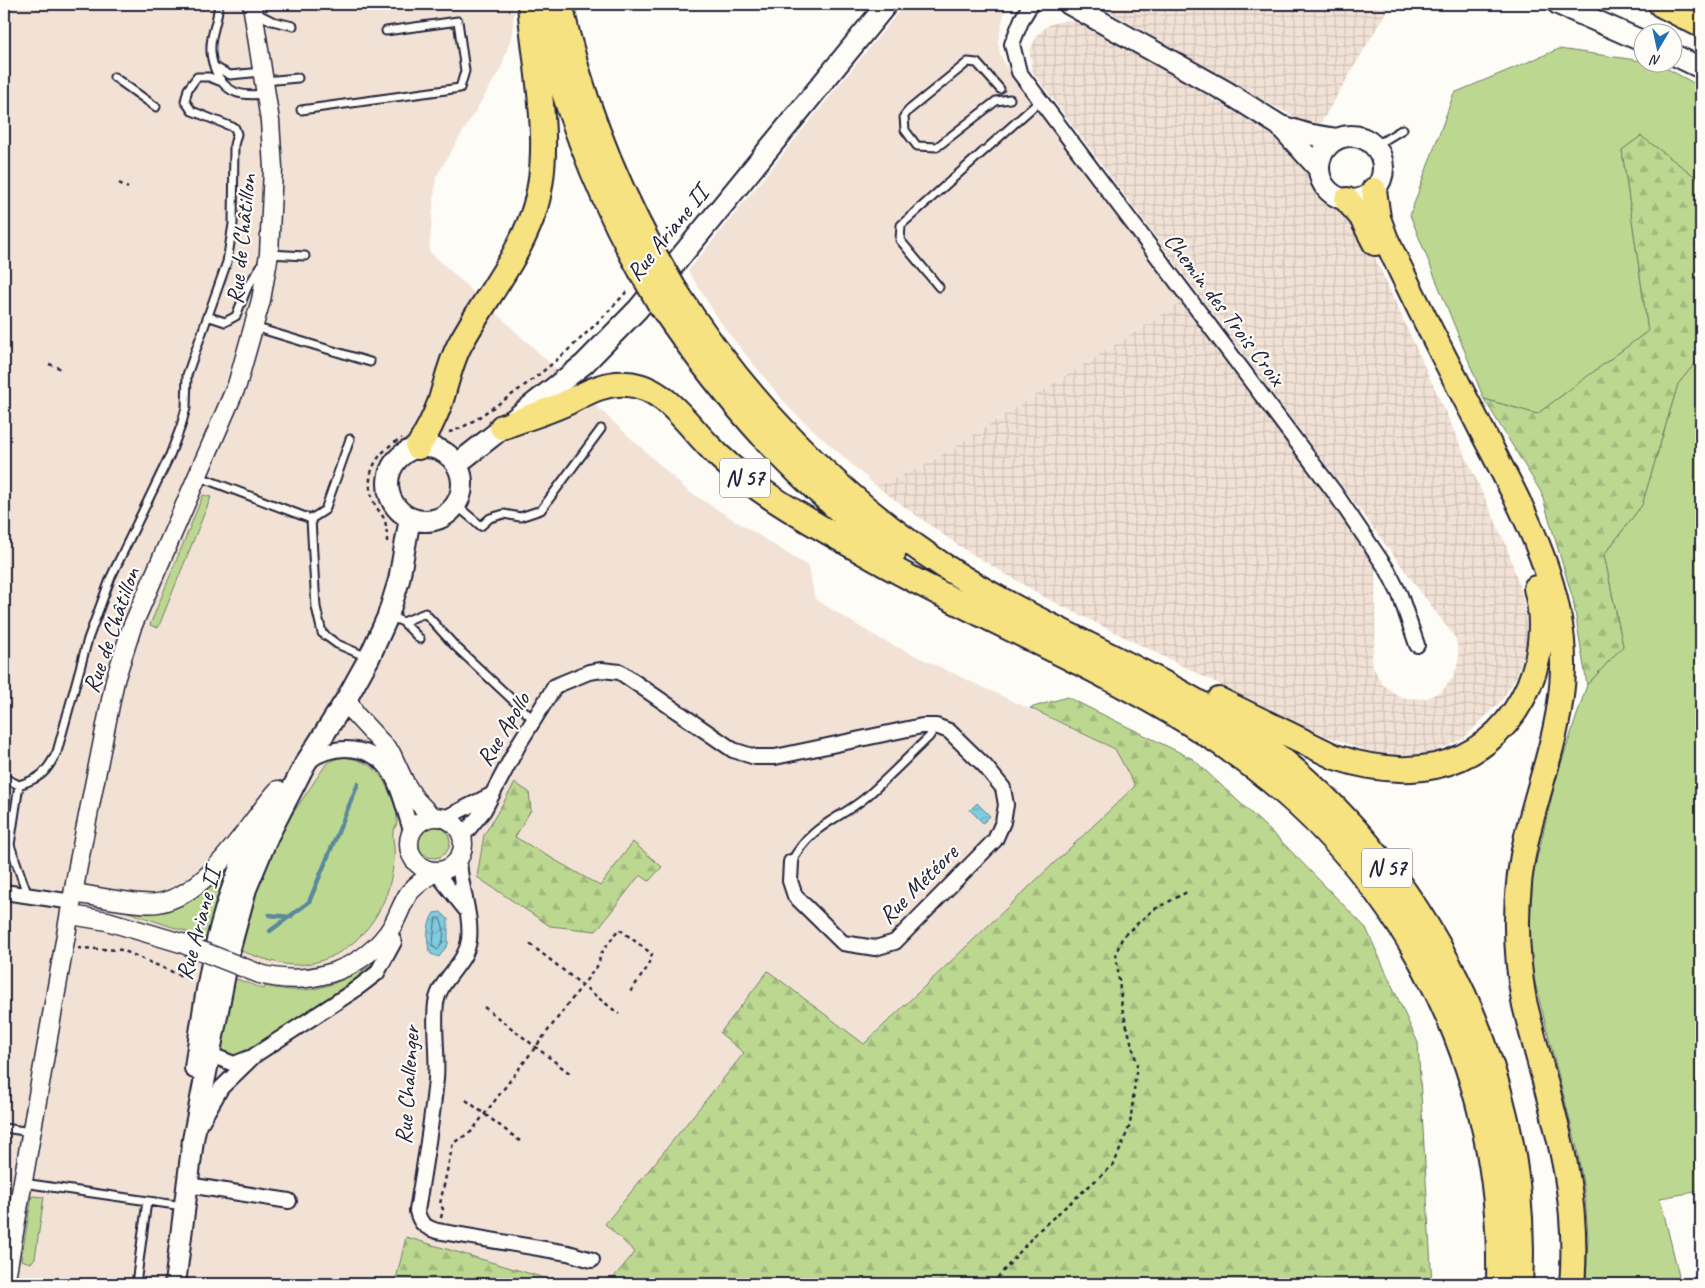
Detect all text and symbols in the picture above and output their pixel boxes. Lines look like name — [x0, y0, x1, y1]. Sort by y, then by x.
north arrow — [1632, 22, 1682, 72]
text: N — [1648, 51, 1662, 69]
street label: Rue de Châtillon — [219, 171, 263, 305]
street label: Rue Ariane II — [619, 175, 718, 287]
street label: Chemin des Trois Croix — [1158, 226, 1293, 393]
road number: N 57 — [720, 458, 770, 498]
street label: Rue de Châtillon — [76, 562, 147, 697]
street label: Rue Apollo — [469, 685, 537, 771]
street label: Rue Météore — [872, 836, 966, 930]
road number: N 57 — [1362, 848, 1412, 888]
street label: Rue Ariane II — [169, 860, 229, 983]
street label: Rue Challenger — [388, 1022, 426, 1145]

